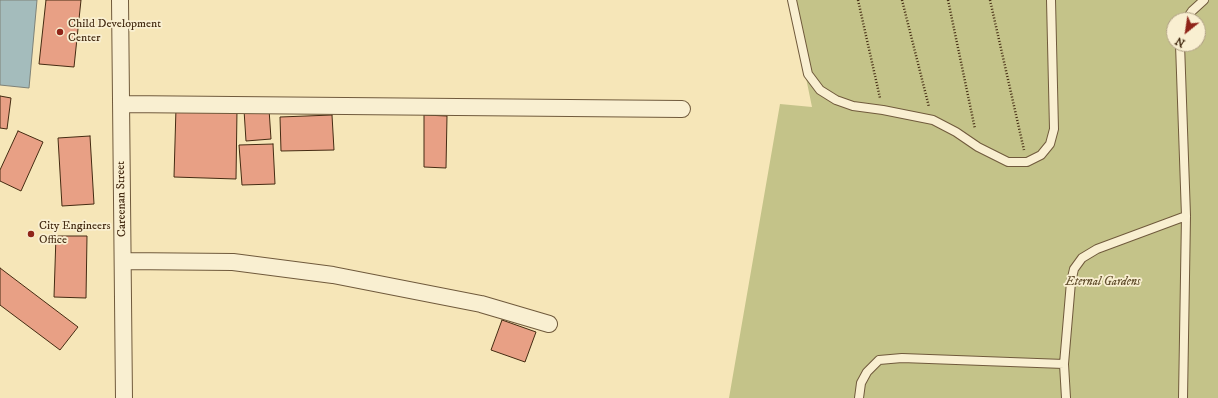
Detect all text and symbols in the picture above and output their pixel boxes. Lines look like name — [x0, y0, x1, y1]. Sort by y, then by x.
north arrow — [1166, 12, 1206, 52]
place label: Child Development Center — [68, 18, 161, 46]
marker: Child Development Center — [55, 27, 65, 37]
text: N — [1173, 33, 1188, 50]
street label: Careenan Street — [114, 161, 130, 237]
place label: City Engineers Office — [39, 220, 110, 248]
marker: City Engineers Office — [26, 229, 36, 239]
park label: Eternal Gardens — [1065, 276, 1141, 290]

